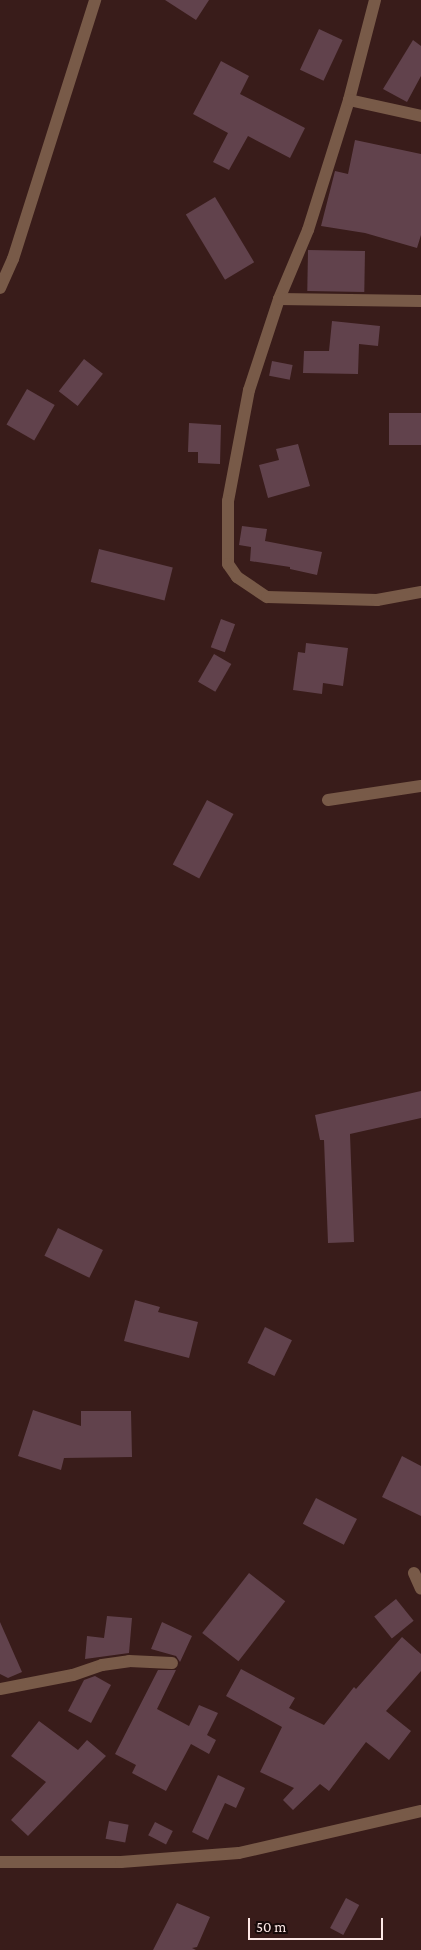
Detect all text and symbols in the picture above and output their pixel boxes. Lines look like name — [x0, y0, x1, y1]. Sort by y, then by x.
scale bar — [251, 1908, 386, 1940]
text: 50 m — [256, 1919, 286, 1935]

